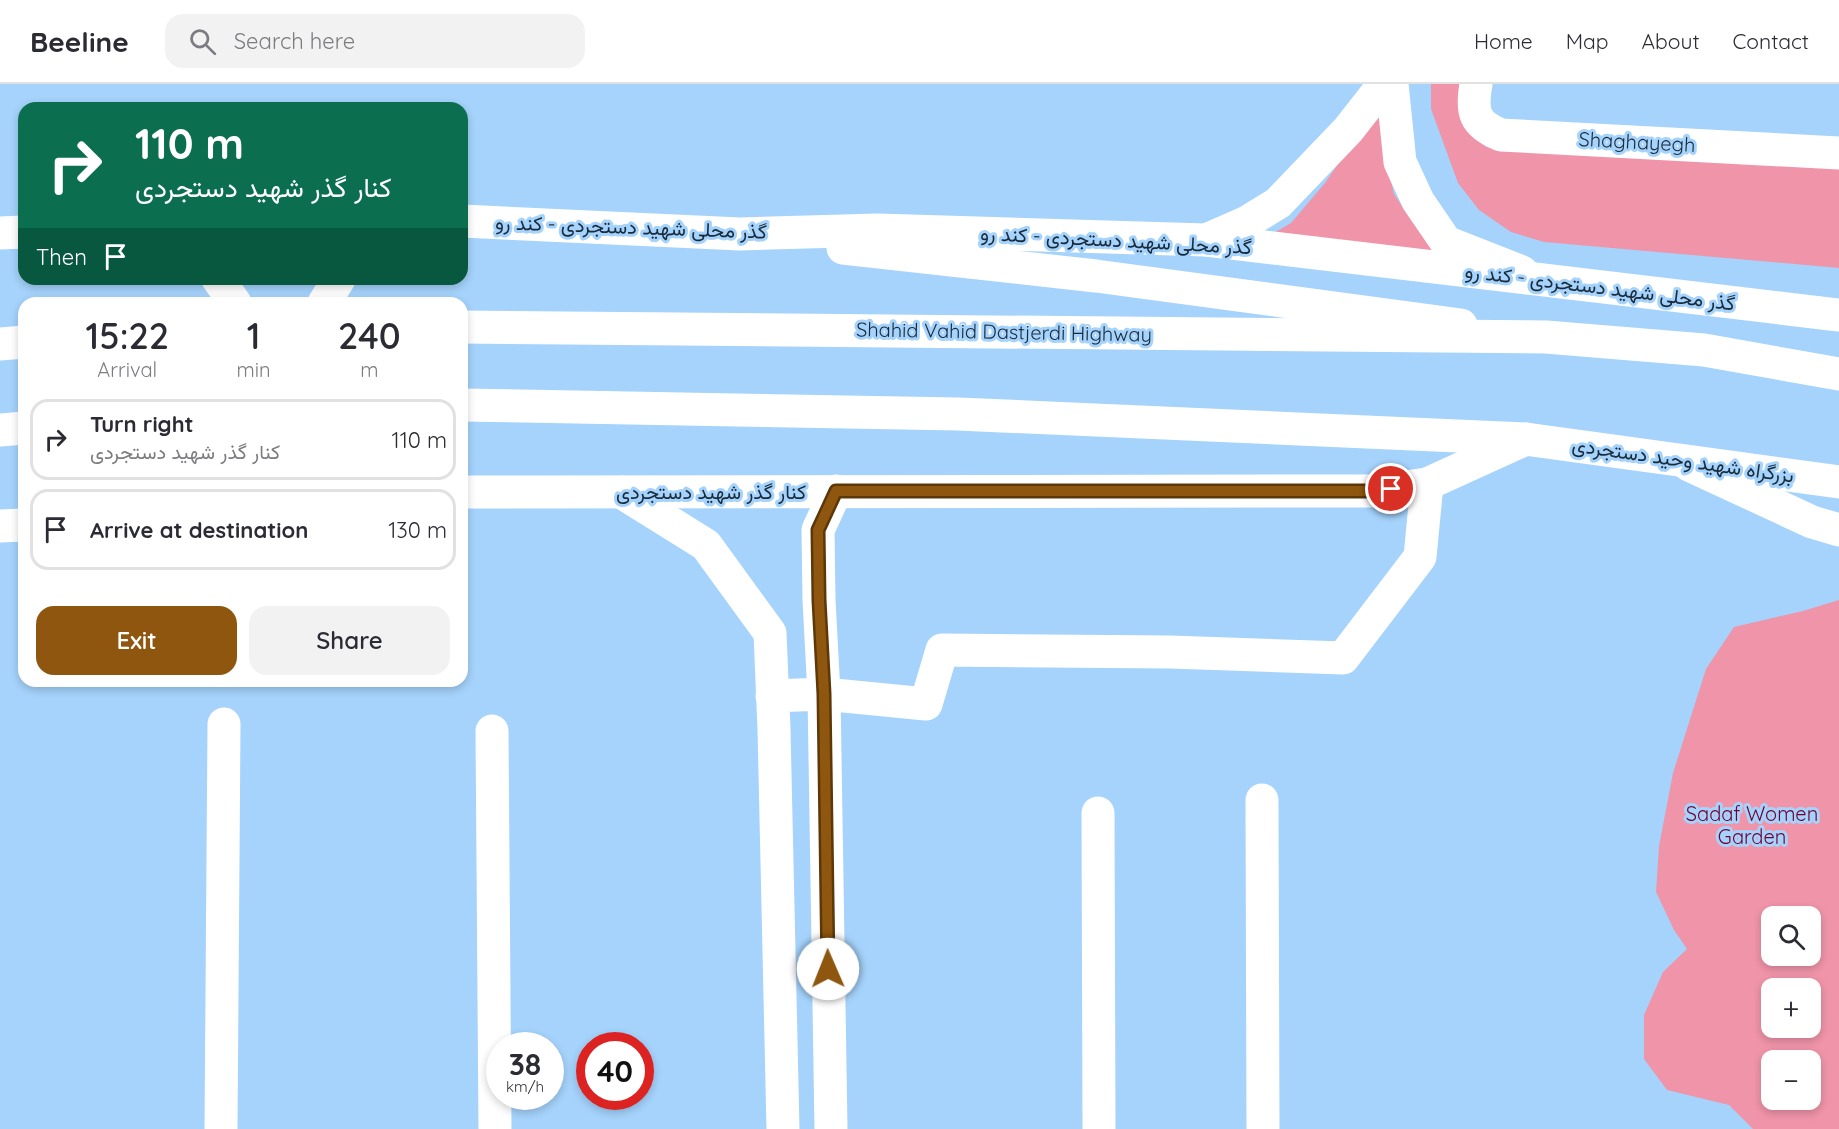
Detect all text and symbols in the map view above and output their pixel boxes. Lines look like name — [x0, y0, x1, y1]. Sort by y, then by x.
search box — [165, 14, 585, 68]
text: Beeline — [30, 24, 129, 59]
icon: search — [186, 25, 219, 58]
text: Search here — [234, 27, 355, 55]
text: Home — [1474, 28, 1533, 54]
text: Map — [1566, 28, 1609, 54]
text: About — [1642, 28, 1700, 54]
text: Contact — [1733, 28, 1809, 54]
text: 110 m — [135, 117, 244, 170]
icon: right — [36, 126, 114, 204]
street label: Shaghayegh — [1578, 126, 1696, 157]
text: کنار گذر شهید دستجردی — [135, 170, 392, 204]
street label: گذر محلی شهید دستجردی - کند رو — [495, 209, 767, 245]
street label: گذر محلی شهید دستجردی - کند رو — [980, 220, 1253, 260]
icon: arrive — [99, 240, 132, 273]
text: Then — [36, 243, 87, 271]
street label: گذر محلی شهید دستجردی - کند رو — [1463, 258, 1737, 316]
text: 15:22 — [85, 313, 169, 358]
text: 1 — [247, 313, 260, 358]
text: 240 — [338, 313, 401, 358]
street label: Shahid Vahid Dastjerdi Highway — [856, 316, 1152, 347]
text: Arrival — [97, 357, 157, 382]
text: min — [237, 357, 271, 382]
text: m — [360, 357, 378, 382]
text: Turn right — [90, 410, 194, 438]
icon: right — [39, 423, 72, 456]
text: 110 m — [392, 426, 447, 454]
street label: بزرگراه شهید وحید دستجردی — [1570, 432, 1796, 488]
text: کنار گذر شهید دستجردی — [90, 439, 280, 464]
pin — [1365, 463, 1416, 514]
icon: arrive — [1374, 472, 1407, 505]
street label: کنار گذر شهید دستجردی — [616, 479, 806, 505]
icon: arrive — [39, 513, 72, 546]
text: Arrive at destination — [90, 516, 308, 544]
text: 130 m — [388, 516, 447, 544]
button: Exit — [36, 606, 237, 675]
button: Share — [249, 606, 450, 675]
park label: Sadaf Women Garden — [1686, 801, 1818, 849]
map controls — [1761, 906, 1821, 1110]
button: search — [1761, 906, 1821, 966]
position arrow — [796, 937, 860, 1001]
button: + — [1761, 978, 1821, 1038]
speed limit sign: 40 — [576, 1032, 654, 1110]
text: 38 — [509, 1045, 541, 1083]
button: − — [1761, 1050, 1821, 1110]
text: km/h — [506, 1077, 544, 1096]

